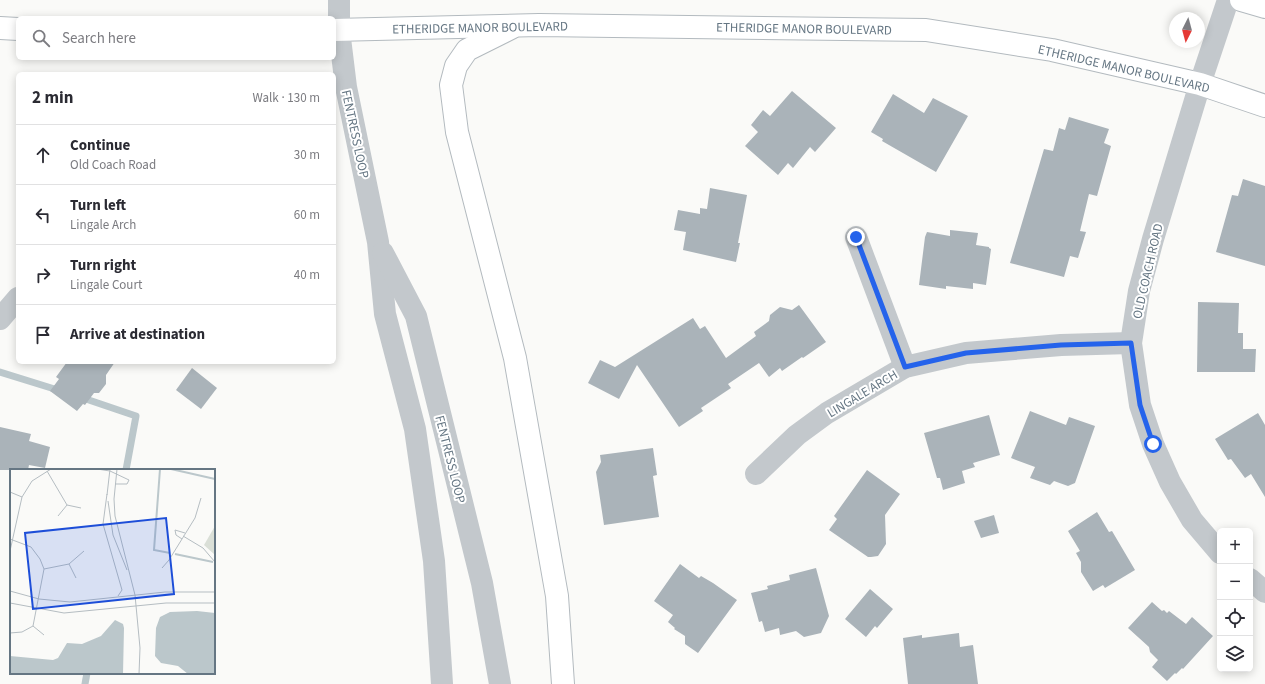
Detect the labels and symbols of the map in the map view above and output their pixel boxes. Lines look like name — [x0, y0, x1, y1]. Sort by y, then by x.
north arrow — [1169, 12, 1205, 48]
street label: ETHERIDGE MANOR BOULEVARD — [392, 17, 568, 39]
street label: ETHERIDGE MANOR BOULEVARD — [716, 18, 892, 40]
street label: ETHERIDGE MANOR BOULEVARD — [1036, 40, 1211, 98]
street label: FENTRESS LOOP — [337, 88, 373, 180]
street label: OLD COACH ROAD — [1128, 222, 1168, 321]
route end — [847, 228, 865, 246]
street label: LINGALE ARCH — [824, 366, 901, 422]
street label: FENTRESS LOOP — [430, 413, 470, 505]
route start — [1144, 435, 1162, 453]
inset map — [10, 469, 215, 674]

